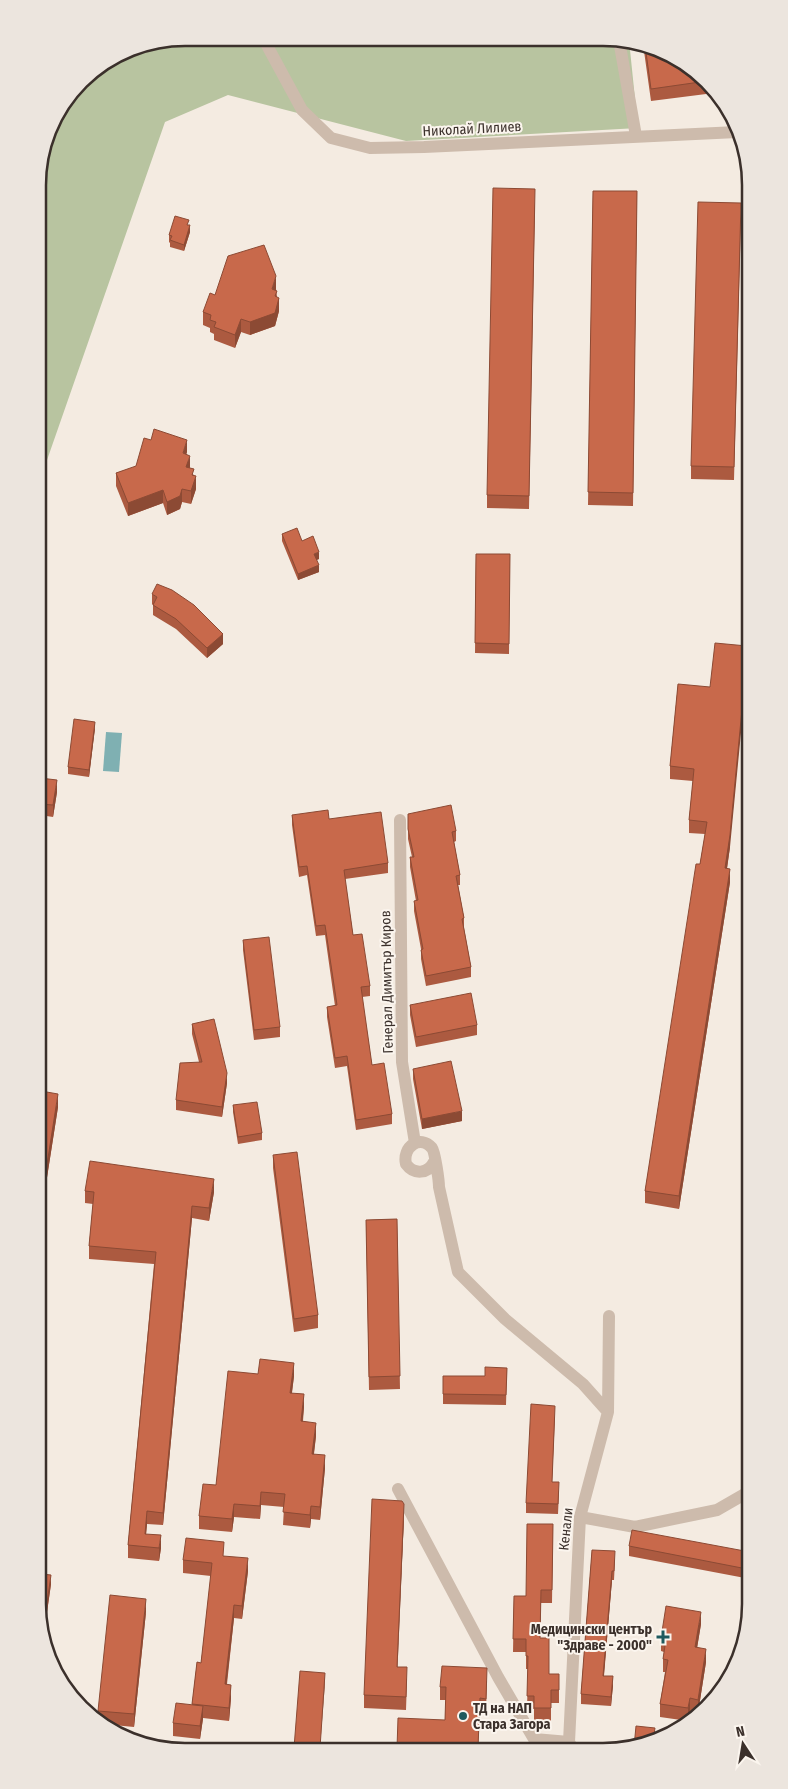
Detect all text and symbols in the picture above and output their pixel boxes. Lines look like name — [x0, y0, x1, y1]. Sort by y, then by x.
street label: Николай Лилиев — [422, 118, 522, 140]
street label: Генерал Димитър Киров — [377, 910, 397, 1054]
street label: Кенали — [555, 1507, 577, 1551]
place label: Медицински център "Здраве - 2000" — [531, 1621, 652, 1654]
marker: Медицински център "Здраве - 2000" — [656, 1630, 670, 1644]
place label: ТД на НАП Стара Загора — [473, 1700, 551, 1733]
marker: ТД на НАП Стара Загора — [457, 1710, 469, 1722]
north arrow — [718, 1719, 768, 1769]
text: N — [735, 1723, 746, 1741]

